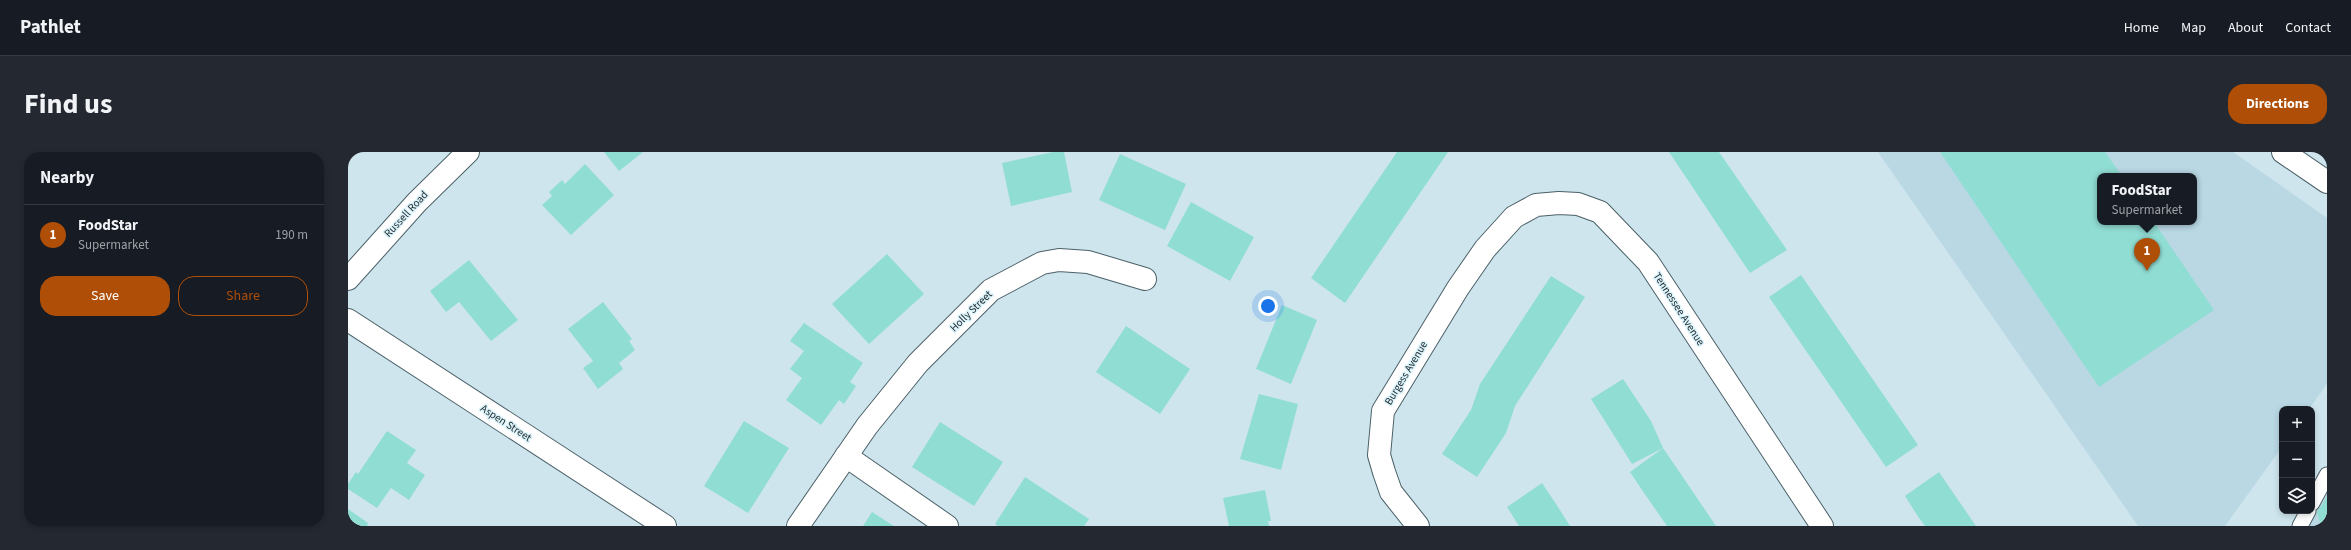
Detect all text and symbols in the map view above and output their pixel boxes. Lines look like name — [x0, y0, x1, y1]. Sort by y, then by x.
text: Pathlet — [20, 14, 81, 41]
text: Home — [2124, 18, 2159, 38]
text: Map — [2181, 18, 2206, 38]
text: About — [2228, 18, 2263, 38]
text: Contact — [2285, 18, 2331, 38]
text: Find us — [24, 84, 112, 124]
button: Directions — [2228, 84, 2327, 124]
text: Nearby — [40, 166, 94, 190]
popup — [2097, 173, 2197, 225]
text: FoodStar — [2112, 180, 2172, 201]
street label: Russell Road — [381, 188, 431, 240]
text: Supermarket — [2112, 201, 2182, 219]
text: FoodStar — [78, 215, 138, 236]
text: 1 — [50, 226, 56, 244]
text: 190 m — [275, 226, 308, 244]
text: Supermarket — [78, 236, 149, 254]
pin: 1 — [2134, 238, 2160, 271]
street label: Tennessee Avenue — [1650, 270, 1709, 349]
button: Save — [40, 276, 170, 316]
button: Share — [178, 276, 308, 316]
street label: Holly Street — [946, 287, 996, 335]
your location — [1258, 296, 1278, 316]
street label: Burgess Avenue — [1381, 338, 1431, 408]
street label: Aspen Street — [478, 401, 535, 445]
map controls — [2279, 406, 2315, 514]
button: + — [2279, 406, 2315, 442]
button: − — [2279, 442, 2315, 478]
button: layers — [2279, 478, 2315, 514]

